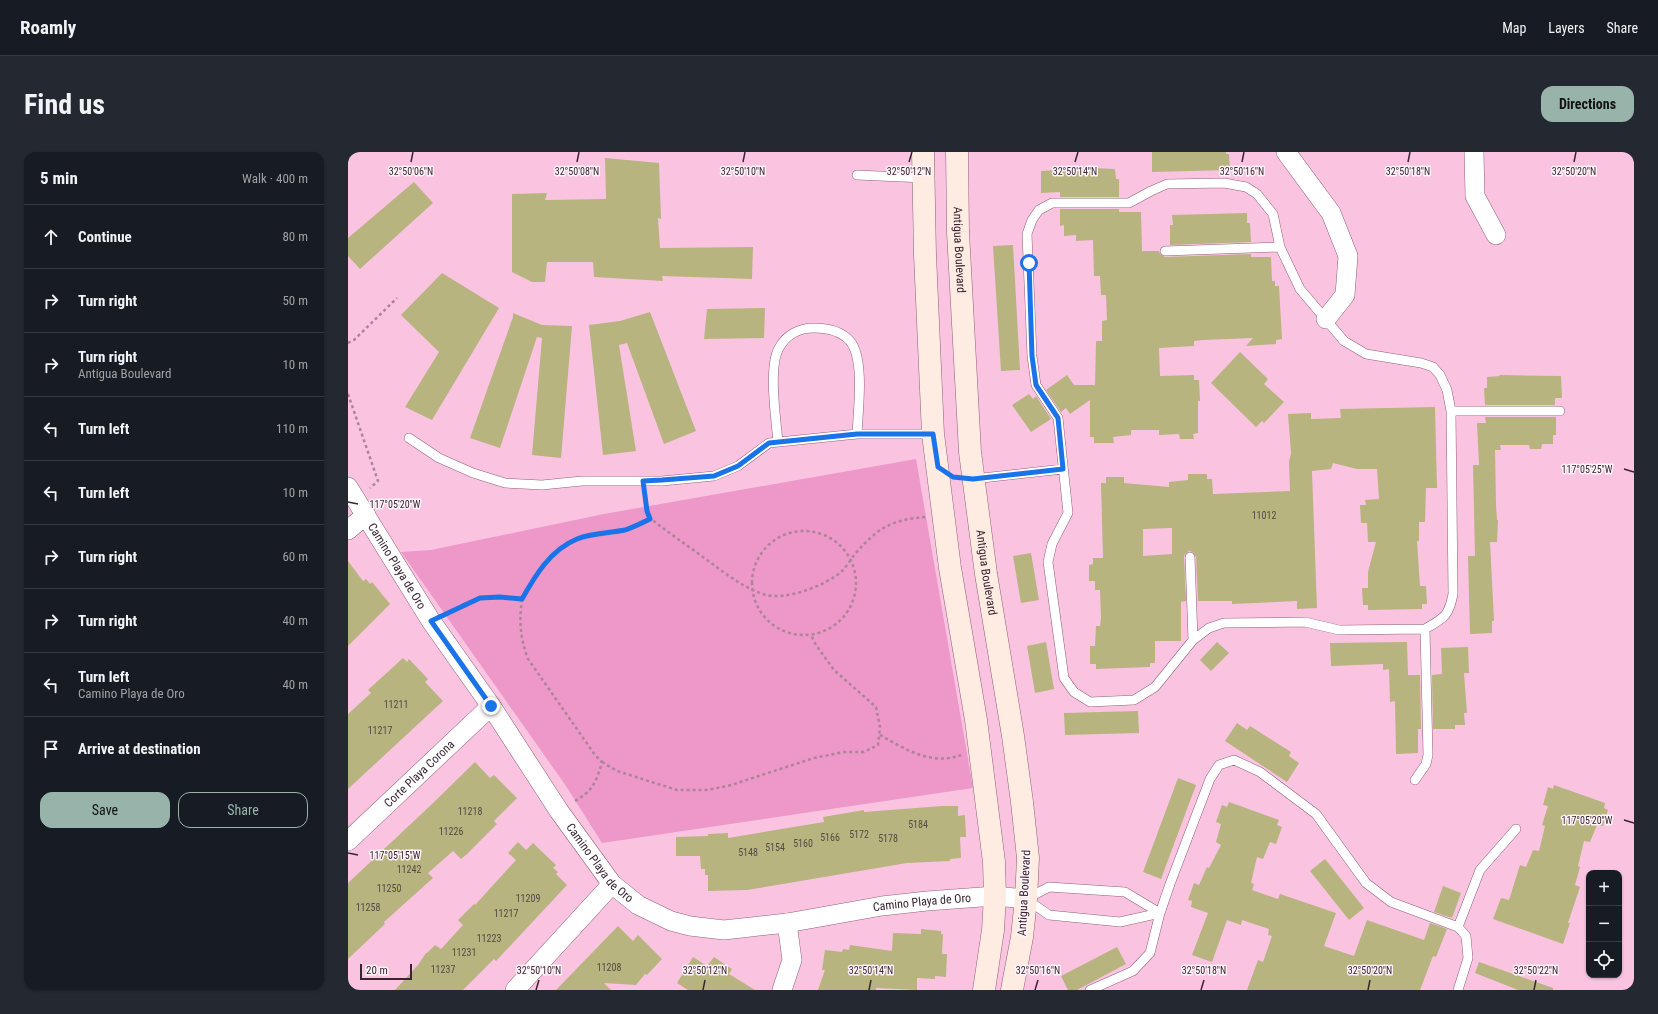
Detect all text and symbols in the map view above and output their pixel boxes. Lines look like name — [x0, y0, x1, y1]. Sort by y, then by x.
text: Roamly — [20, 16, 76, 39]
text: Map — [1502, 20, 1526, 36]
text: Layers — [1548, 20, 1585, 36]
text: Share — [1607, 20, 1638, 36]
button: Directions — [1541, 86, 1634, 122]
text: Find us — [24, 88, 105, 121]
text: 32°50'06"N — [389, 166, 433, 177]
text: 32°50'08"N — [555, 166, 599, 177]
text: 32°50'10"N — [721, 166, 765, 177]
text: 32°50'12"N — [887, 166, 931, 177]
text: 32°50'14"N — [1053, 166, 1097, 177]
text: 32°50'16"N — [1220, 166, 1264, 177]
text: 32°50'18"N — [1386, 166, 1430, 177]
text: 32°50'20"N — [1552, 166, 1596, 177]
text: 5 min — [40, 168, 78, 188]
text: Walk · 400 m — [242, 171, 308, 186]
street label: Antigua Boulevard — [951, 207, 968, 294]
icon: ahead — [40, 226, 62, 248]
text: Continue — [78, 228, 132, 246]
text: 80 m — [282, 229, 308, 244]
route start — [1020, 254, 1038, 272]
icon: right — [40, 290, 62, 312]
text: Turn right — [78, 292, 137, 310]
text: 50 m — [282, 293, 308, 308]
text: Turn right — [78, 348, 137, 366]
icon: right — [40, 354, 62, 376]
text: 10 m — [282, 357, 308, 372]
text: Antigua Boulevard — [78, 366, 171, 381]
icon: left — [40, 418, 62, 440]
text: Turn left — [78, 420, 129, 438]
text: 110 m — [276, 421, 308, 436]
text: 117°05'25"W — [1562, 464, 1613, 475]
icon: left — [40, 482, 62, 504]
text: Turn left — [78, 484, 129, 502]
text: 10 m — [282, 485, 308, 500]
text: 117°05'20"W — [370, 499, 421, 510]
house number: 11012 — [1252, 510, 1276, 521]
street label: Camino Playa de Oro — [365, 520, 429, 612]
street label: Antigua Boulevard — [973, 529, 1000, 616]
icon: right — [40, 546, 62, 568]
text: Turn right — [78, 548, 137, 566]
text: 60 m — [282, 549, 308, 564]
icon: right — [40, 610, 62, 632]
text: Turn right — [78, 612, 137, 630]
text: 40 m — [282, 613, 308, 628]
text: Turn left — [78, 668, 129, 686]
icon: left — [40, 674, 62, 696]
text: 40 m — [282, 677, 308, 692]
text: Camino Playa de Oro — [78, 686, 185, 701]
route end — [482, 697, 500, 715]
house number: 11211 — [384, 699, 408, 710]
house number: 11217 — [368, 725, 392, 736]
street label: Corte Playa Corona — [381, 737, 457, 810]
icon: arrive — [40, 738, 62, 760]
text: Arrive at destination — [78, 740, 201, 758]
button: Save — [40, 792, 170, 828]
button: Share — [178, 792, 308, 828]
house number: 11218 — [458, 806, 482, 817]
text: 117°05'20"W — [1562, 815, 1613, 826]
house number: 5184 — [908, 819, 928, 830]
street label: Camino Playa de Oro — [563, 821, 636, 905]
house number: 11226 — [439, 826, 463, 837]
house number: 5172 — [849, 829, 869, 840]
house number: 5166 — [820, 832, 840, 843]
house number: 5178 — [878, 833, 898, 844]
house number: 5160 — [793, 838, 813, 849]
house number: 5154 — [765, 842, 785, 853]
house number: 5148 — [738, 847, 758, 858]
text: 117°05'15"W — [370, 850, 421, 861]
street label: Antigua Boulevard — [1015, 850, 1033, 936]
house number: 11242 — [397, 864, 421, 875]
map controls — [1586, 870, 1622, 978]
button: + — [1586, 870, 1622, 906]
house number: 11250 — [377, 883, 401, 894]
street label: Camino Playa de Oro — [872, 891, 972, 915]
house number: 11209 — [516, 893, 540, 904]
house number: 11258 — [356, 902, 380, 913]
button: − — [1586, 906, 1622, 942]
house number: 11217 — [494, 908, 518, 919]
house number: 11223 — [477, 933, 501, 944]
button: locate — [1586, 942, 1622, 978]
house number: 11231 — [452, 947, 476, 958]
scale bar — [360, 962, 412, 981]
house number: 11208 — [597, 962, 621, 973]
text: 20 m — [366, 964, 388, 977]
house number: 11237 — [431, 964, 455, 975]
text: 32°50'10"N — [517, 965, 561, 976]
text: 32°50'12"N — [683, 965, 727, 976]
text: 32°50'14"N — [849, 965, 893, 976]
text: 32°50'16"N — [1016, 965, 1060, 976]
text: 32°50'18"N — [1182, 965, 1226, 976]
text: 32°50'20"N — [1348, 965, 1392, 976]
text: 32°50'22"N — [1514, 965, 1558, 976]

